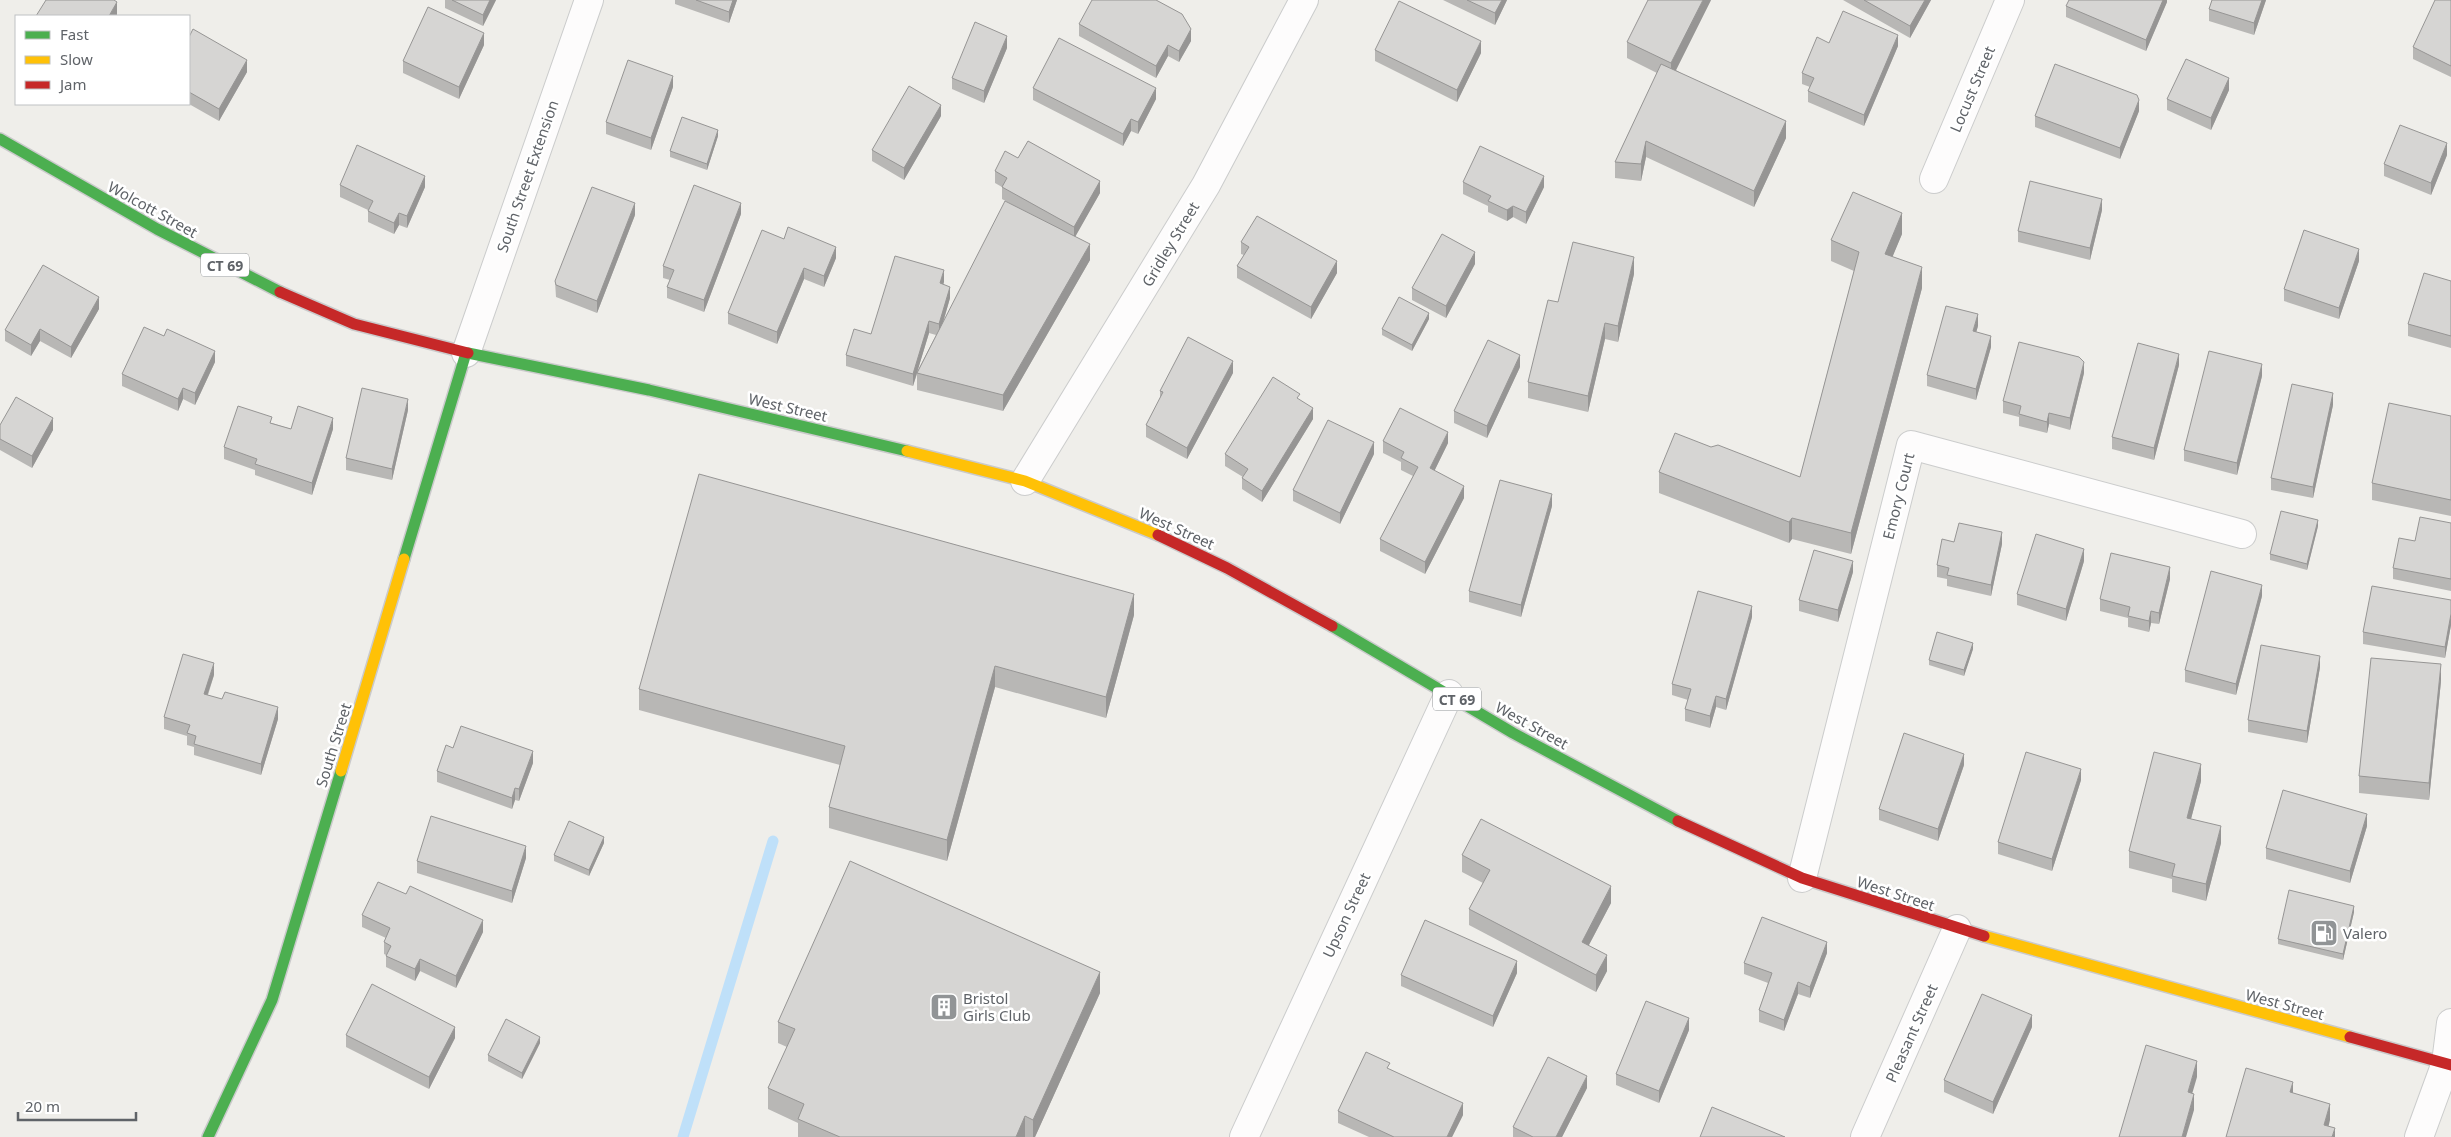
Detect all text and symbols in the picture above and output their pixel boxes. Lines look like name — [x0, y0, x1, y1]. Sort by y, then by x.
legend — [15, 15, 190, 105]
text: Fast — [60, 24, 89, 44]
street label: Locust Street — [1945, 42, 1999, 135]
text: Slow — [60, 49, 93, 69]
text: Jam — [58, 74, 87, 94]
street label: South Street Extension — [492, 97, 562, 255]
street label: Wolcott Street — [105, 176, 202, 242]
street label: Gridley Street — [1137, 197, 1204, 290]
road number: CT 69 — [201, 254, 249, 276]
street label: West Street — [747, 388, 830, 426]
street label: Emory Court — [1878, 450, 1919, 541]
street label: West Street — [1136, 502, 1218, 554]
road number: CT 69 — [1433, 688, 1481, 711]
street label: West Street — [1492, 697, 1573, 754]
street label: South Street — [311, 700, 355, 790]
street label: Upson Street — [1318, 869, 1375, 961]
street label: West Street — [1855, 871, 1938, 915]
fuel station icon: Valero — [2309, 918, 2339, 948]
place label: Valero — [2343, 923, 2387, 943]
street label: Pleasant Street — [1880, 980, 1942, 1085]
street label: West Street — [2244, 984, 2327, 1024]
place label: Bristol Girls Club — [963, 988, 1031, 1025]
building icon: Bristol Girls Club — [929, 992, 959, 1022]
scale bar — [18, 1090, 135, 1122]
text: 20 m — [25, 1096, 60, 1116]

